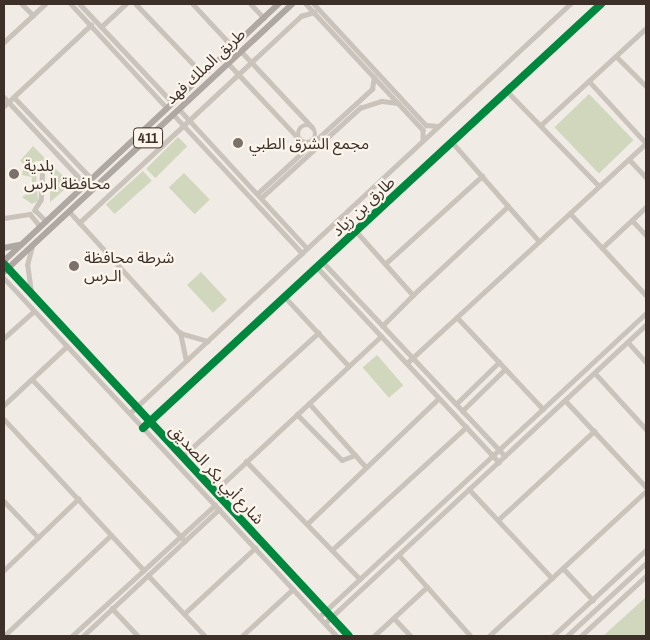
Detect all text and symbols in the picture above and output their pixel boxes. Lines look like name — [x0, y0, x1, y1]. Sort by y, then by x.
street label: طريق الملك فهد — [161, 24, 249, 108]
road number: 411 — [133, 126, 163, 150]
place label: مجمع الشرق الطبي — [249, 133, 369, 153]
marker: مجمع الشرق الطبي — [231, 136, 245, 150]
place label: بلدية محافظة الرس — [24, 155, 110, 193]
marker: بلدية محافظة الرس — [8, 168, 20, 180]
street label: طارق بن زياد — [328, 172, 398, 240]
place label: شرطة محافظة الـرس — [84, 247, 174, 285]
marker: شرطة محافظة الـرس — [68, 260, 80, 272]
street label: شارع أبي بكر الصديق — [166, 420, 268, 528]

